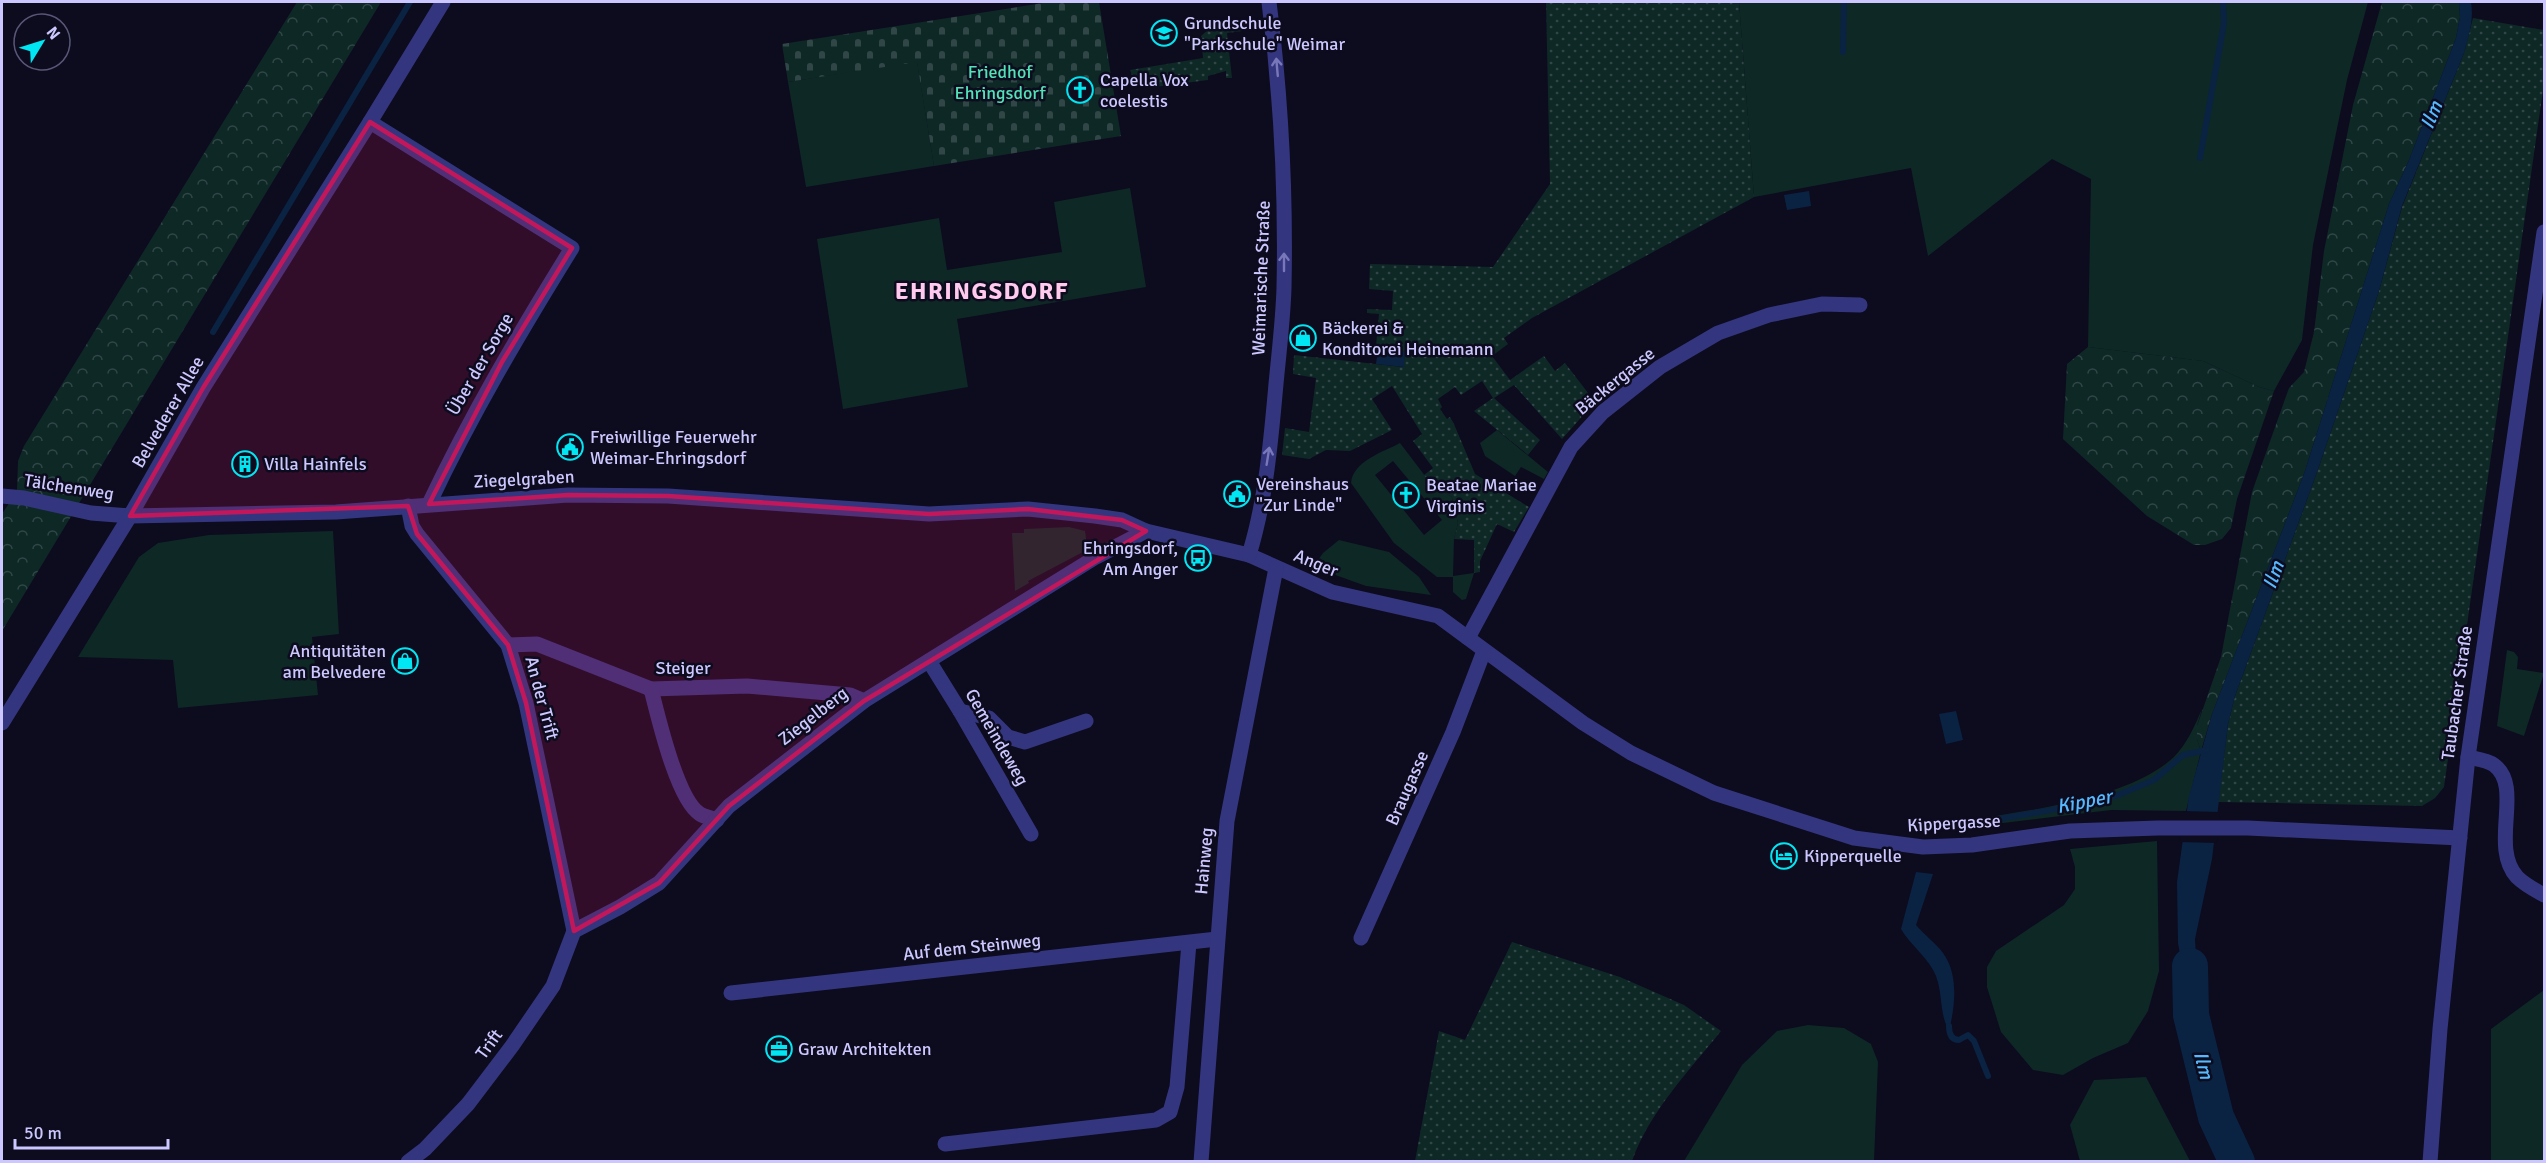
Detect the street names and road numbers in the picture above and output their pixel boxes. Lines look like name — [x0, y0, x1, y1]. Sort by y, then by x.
street label: Weimarische Straße — [1247, 200, 1275, 356]
street label: Über der Sorge — [442, 309, 518, 419]
street label: Bäckergasse — [1571, 342, 1659, 420]
street label: Belvederer Allee — [127, 352, 209, 472]
street label: Ziegelgraben — [473, 465, 575, 493]
street label: Tälchenweg — [23, 469, 115, 505]
street label: Anger — [1291, 544, 1342, 582]
street label: Taubacher Straße — [2437, 625, 2477, 761]
street label: An der Trift — [520, 654, 564, 742]
street label: Steiger — [655, 657, 711, 679]
street label: Ziegelberg — [774, 682, 852, 750]
street label: Gemeindeweg — [960, 685, 1034, 789]
street label: Braugasse — [1381, 747, 1433, 829]
street label: Kippergasse — [1907, 810, 2001, 836]
street label: Hainweg — [1190, 827, 1218, 895]
street label: Auf dem Steinweg — [902, 929, 1042, 965]
street label: Trift — [471, 1025, 507, 1063]

